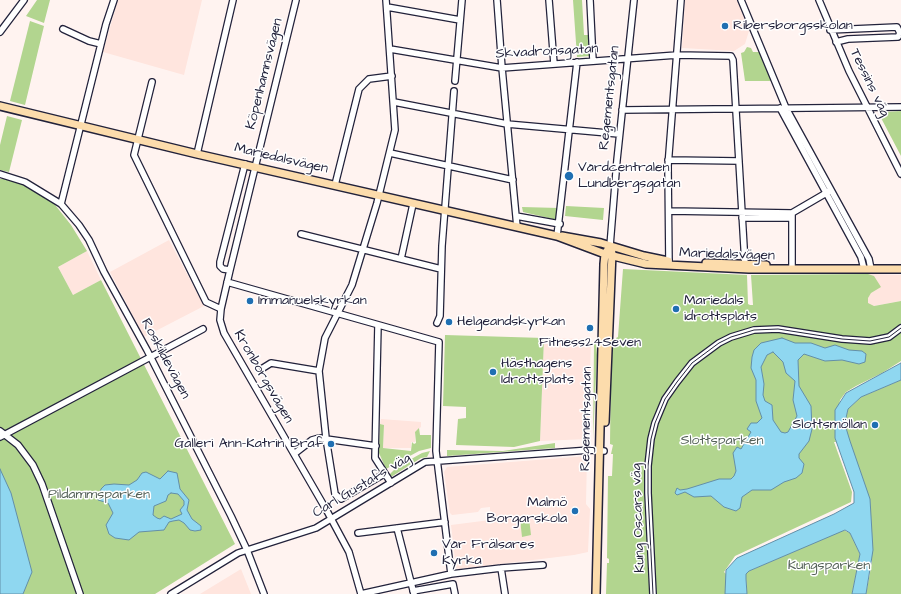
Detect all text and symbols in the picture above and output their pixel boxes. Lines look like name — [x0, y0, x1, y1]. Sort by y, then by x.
street label: Köpenhamnsvägen — [243, 17, 287, 131]
place label: Ribersborgsskolan — [733, 18, 853, 34]
marker: Ribersborgsskolan — [720, 21, 730, 31]
street label: Skvadronsgatan — [495, 41, 599, 63]
street label: Regementsgatan — [596, 45, 624, 151]
street label: Tessins väg — [845, 46, 893, 120]
street label: Mariedalsvägen — [232, 140, 330, 178]
place label: Vårdcentralen Lundbergsgatan — [578, 160, 681, 192]
marker: Vårdcentralen Lundbergsgatan — [563, 170, 575, 182]
street label: Mariedalsvägen — [679, 245, 775, 265]
place label: Immanuelskyrkan — [258, 293, 367, 309]
place label: Mariedals idrottsplats — [684, 293, 757, 326]
marker: Immanuelskyrkan — [245, 296, 255, 306]
marker: Mariedals idrottsplats — [671, 304, 681, 314]
place label: Helgeandskyrkan — [457, 314, 565, 330]
street label: Roskildevägen — [137, 316, 193, 402]
marker: Helgeandskyrkan — [444, 317, 454, 327]
marker: Fitness24Seven — [585, 323, 595, 333]
street label: Kronborgsvägen — [229, 327, 297, 427]
place label: Fitness24Seven — [539, 335, 641, 351]
place label: Hästhagens Idrottsplats — [501, 356, 574, 388]
marker: Hästhagens Idrottsplats — [488, 367, 498, 377]
street label: Regementsgatan — [578, 367, 596, 471]
place label: Slottsmöllan — [792, 417, 867, 433]
marker: Slottsmöllan — [870, 420, 880, 430]
park label: Slottsparken — [680, 433, 764, 449]
place label: Galleri Ann-Katrin Braf — [175, 436, 323, 452]
marker: Galleri Ann-Katrin Braf — [326, 439, 336, 449]
street label: Carl Gustafs väg — [310, 450, 414, 522]
street label: Kung Oscars väg — [629, 463, 649, 573]
park label: Pildammsparken — [48, 487, 150, 503]
place label: Malmö Borgarskola — [487, 495, 567, 528]
marker: Malmö Borgarskola — [570, 506, 580, 516]
place label: Vår Frälsares Kyrka — [442, 537, 534, 570]
marker: Vår Frälsares Kyrka — [429, 548, 439, 558]
park label: Kungsparken — [788, 558, 870, 574]

